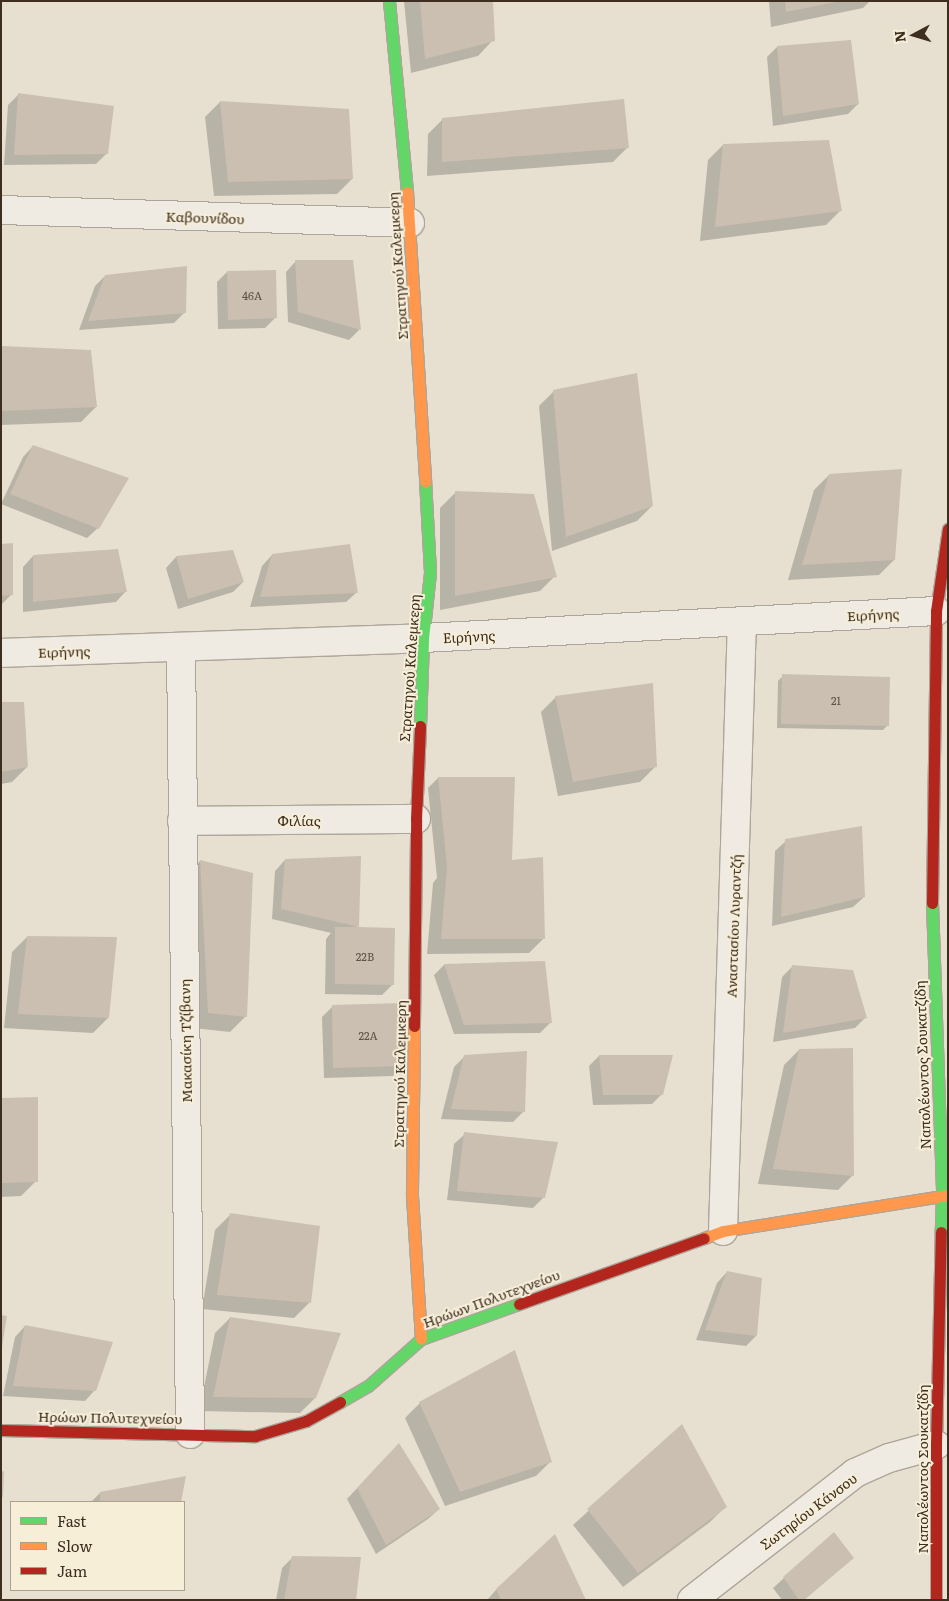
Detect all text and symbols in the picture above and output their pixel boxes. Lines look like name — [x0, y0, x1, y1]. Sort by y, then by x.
north arrow — [889, 10, 939, 60]
text: N — [889, 30, 910, 43]
street label: Στρατηγού Καλεμκερη — [383, 192, 411, 340]
street label: Καβουνίδου — [165, 207, 245, 227]
house number: 46A — [242, 288, 262, 302]
street label: Στρατηγού Καλεμκερη — [395, 594, 423, 742]
street label: Ειρήνης — [846, 604, 900, 624]
street label: Ειρήνης — [442, 626, 496, 646]
street label: Ειρήνης — [37, 642, 91, 660]
house number: 21 — [831, 693, 841, 707]
street label: Φιλίας — [277, 812, 321, 828]
street label: Αναστασίου Λυραντζή — [722, 854, 744, 998]
house number: 22B — [356, 949, 374, 963]
street label: Μακασίκη Τζίβανη — [176, 979, 194, 1103]
street label: Ναπολέωντος Σουκατζίδη — [911, 980, 933, 1150]
street label: Στρατηγού Καλεμκερη — [389, 1000, 409, 1148]
house number: 22A — [358, 1028, 378, 1042]
street label: Ηρώων Πολυτεχνείου — [420, 1265, 562, 1331]
street label: Ναπολέωντος Σουκατζίδη — [914, 1385, 930, 1553]
street label: Ηρώων Πολυτεχνείου — [38, 1407, 182, 1427]
street label: Σωτηρίου Κάνσου — [756, 1469, 860, 1553]
legend — [10, 1501, 185, 1591]
text: Fast — [57, 1509, 86, 1532]
text: Slow — [57, 1534, 92, 1557]
text: Jam — [57, 1559, 87, 1582]

